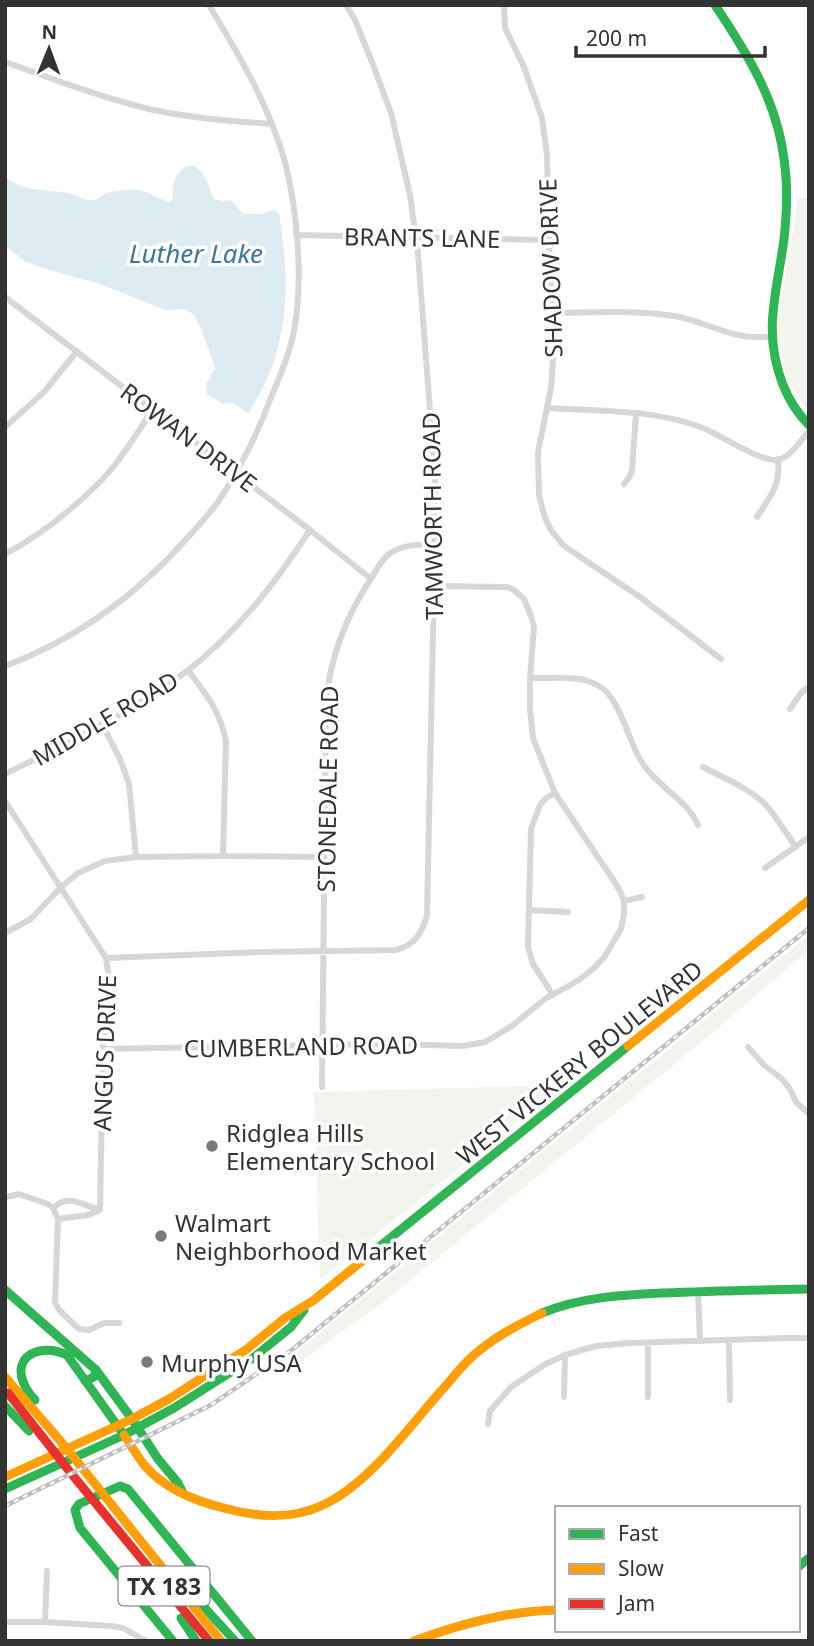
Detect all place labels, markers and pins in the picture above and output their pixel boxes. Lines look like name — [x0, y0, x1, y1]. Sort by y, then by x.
place label: Ridglea Hills Elementary School — [226, 1116, 435, 1177]
marker: Ridglea Hills Elementary School — [204, 1138, 220, 1154]
place label: Walmart Neighborhood Market — [175, 1206, 427, 1267]
marker: Walmart Neighborhood Market — [153, 1228, 169, 1244]
place label: Murphy USA — [161, 1346, 302, 1379]
marker: Murphy USA — [139, 1354, 155, 1370]

